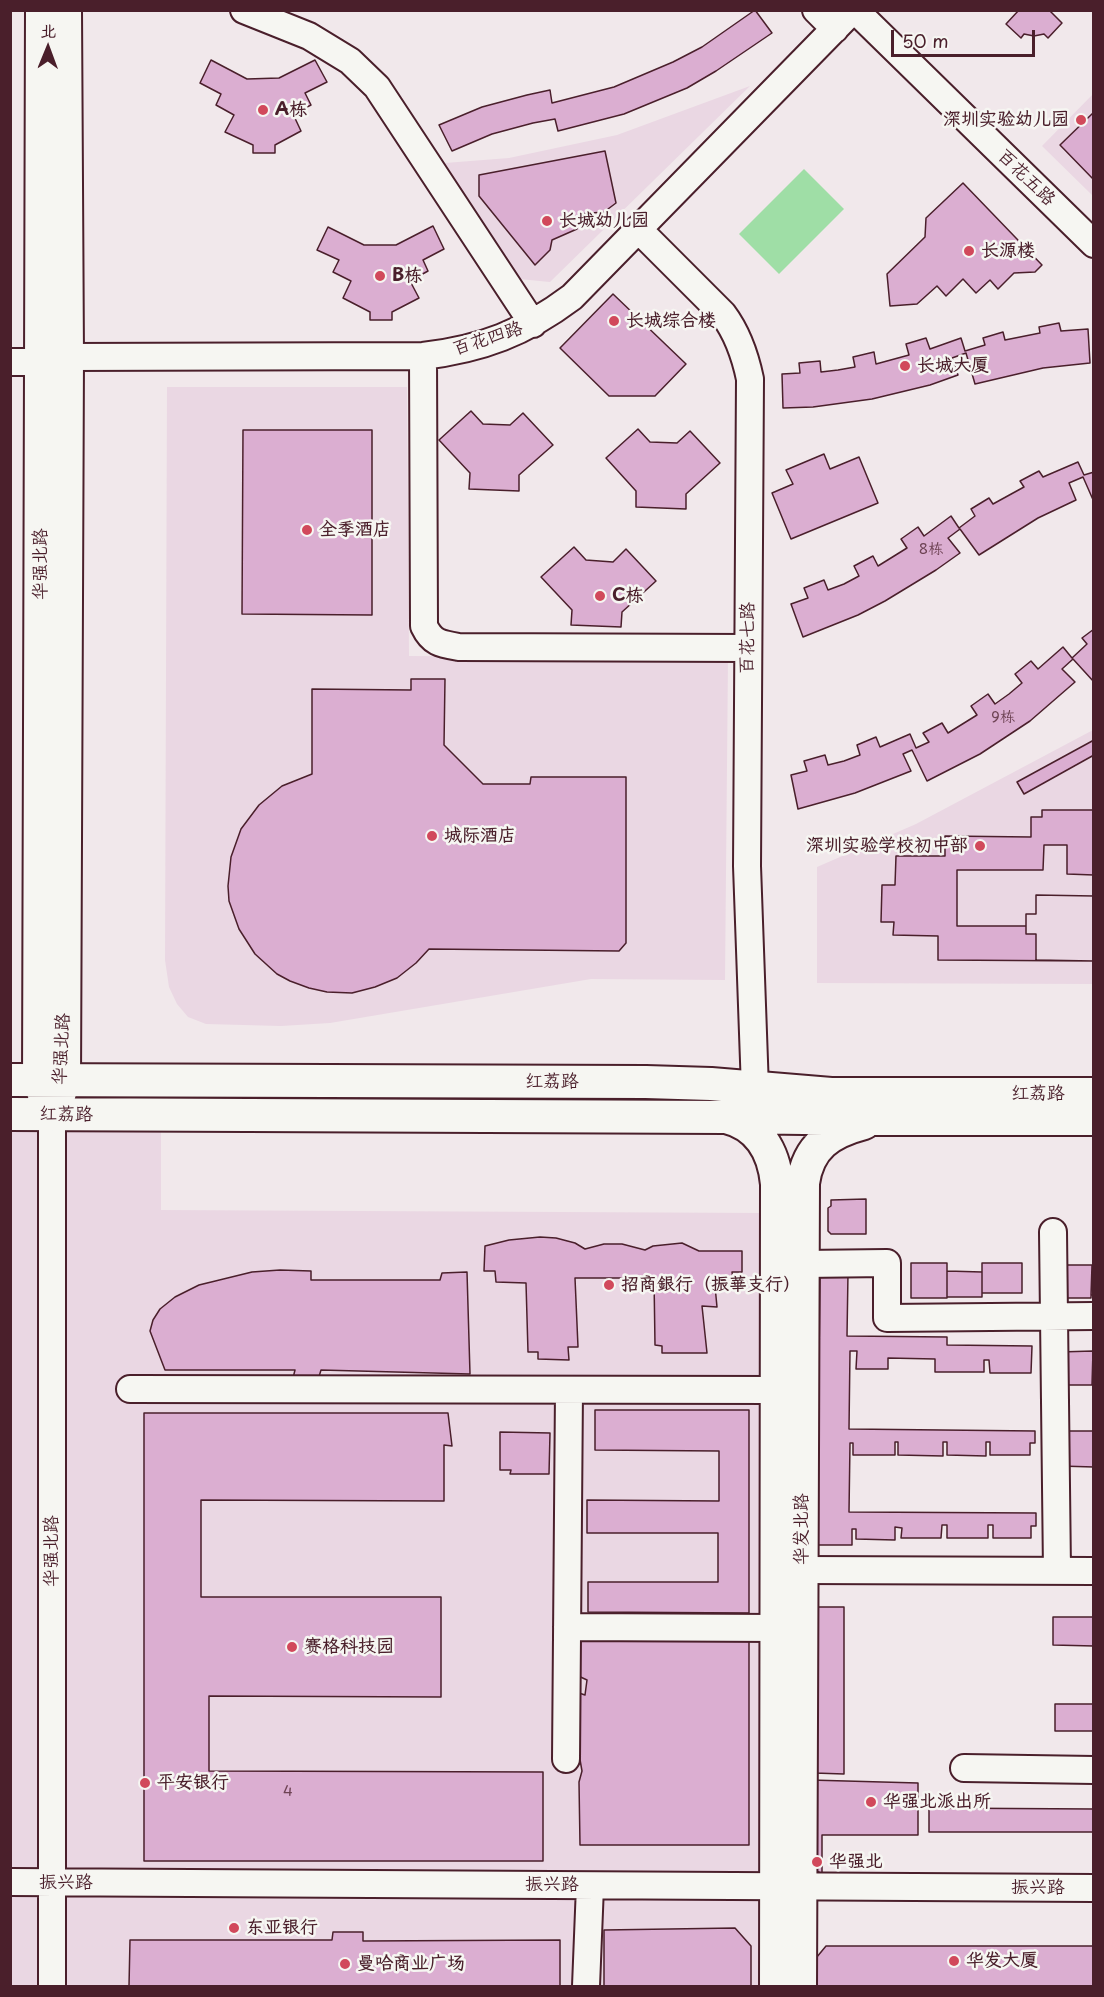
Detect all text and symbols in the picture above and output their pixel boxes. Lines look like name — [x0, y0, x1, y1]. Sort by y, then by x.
north arrow — [18, 18, 78, 78]
text: 北 — [40, 18, 57, 42]
scale bar — [894, 18, 1038, 56]
text: 50 m — [902, 27, 949, 54]
place label: A栋 — [275, 99, 307, 121]
marker: A栋 — [256, 103, 270, 117]
place label: 深圳实验幼儿园 — [943, 109, 1069, 131]
marker: 深圳实验幼儿园 — [1074, 113, 1088, 127]
street label: 百花五路 — [993, 145, 1059, 211]
place label: 长城幼儿园 — [559, 210, 649, 232]
marker: 长城幼儿园 — [540, 214, 554, 228]
place label: 长源楼 — [981, 240, 1035, 262]
marker: 长源楼 — [962, 244, 976, 258]
place label: B栋 — [392, 265, 422, 287]
marker: B栋 — [373, 269, 387, 283]
place label: 长城综合楼 — [626, 310, 716, 332]
marker: 长城综合楼 — [607, 314, 621, 328]
street label: 百花四路 — [450, 318, 526, 360]
place label: 长城大厦 — [917, 355, 989, 377]
marker: 长城大厦 — [898, 359, 912, 373]
place label: 全季酒店 — [319, 519, 391, 541]
marker: 全季酒店 — [300, 523, 314, 537]
street label: 华强北路 — [30, 528, 52, 600]
house number: 8栋 — [919, 541, 943, 559]
place label: C栋 — [612, 585, 644, 607]
marker: C栋 — [593, 589, 607, 603]
street label: 百花七路 — [737, 602, 759, 674]
house number: 9栋 — [991, 709, 1015, 727]
place label: 城际酒店 — [444, 825, 516, 847]
marker: 城际酒店 — [425, 829, 439, 843]
place label: 深圳实验学校初中部 — [806, 835, 968, 857]
marker: 深圳实验学校初中部 — [973, 839, 987, 853]
street label: 华强北路 — [49, 1012, 75, 1086]
street label: 红荔路 — [525, 1071, 579, 1093]
street label: 红荔路 — [1011, 1083, 1065, 1105]
street label: 红荔路 — [39, 1104, 93, 1126]
place label: 招商銀行（振華支行） — [621, 1274, 801, 1296]
marker: 招商銀行（振華支行） — [602, 1278, 616, 1292]
street label: 华发北路 — [791, 1493, 813, 1565]
street label: 华强北路 — [41, 1515, 63, 1587]
place label: 赛格科技园 — [304, 1636, 394, 1658]
marker: 赛格科技园 — [285, 1640, 299, 1654]
place label: 平安银行 — [157, 1772, 229, 1794]
marker: 平安银行 — [138, 1776, 152, 1790]
house number: 4 — [283, 1783, 293, 1801]
place label: 华强北派出所 — [883, 1791, 991, 1813]
marker: 华强北派出所 — [864, 1795, 878, 1809]
place label: 华强北 — [829, 1851, 883, 1873]
marker: 华强北 — [810, 1855, 824, 1869]
street label: 振兴路 — [39, 1872, 93, 1894]
street label: 振兴路 — [525, 1874, 579, 1896]
street label: 振兴路 — [1011, 1877, 1065, 1899]
place label: 东亚银行 — [246, 1917, 318, 1939]
marker: 东亚银行 — [227, 1921, 241, 1935]
place label: 华发大厦 — [966, 1950, 1038, 1972]
place label: 曼哈商业广场 — [357, 1953, 465, 1975]
marker: 华发大厦 — [947, 1954, 961, 1968]
marker: 曼哈商业广场 — [338, 1957, 352, 1971]

